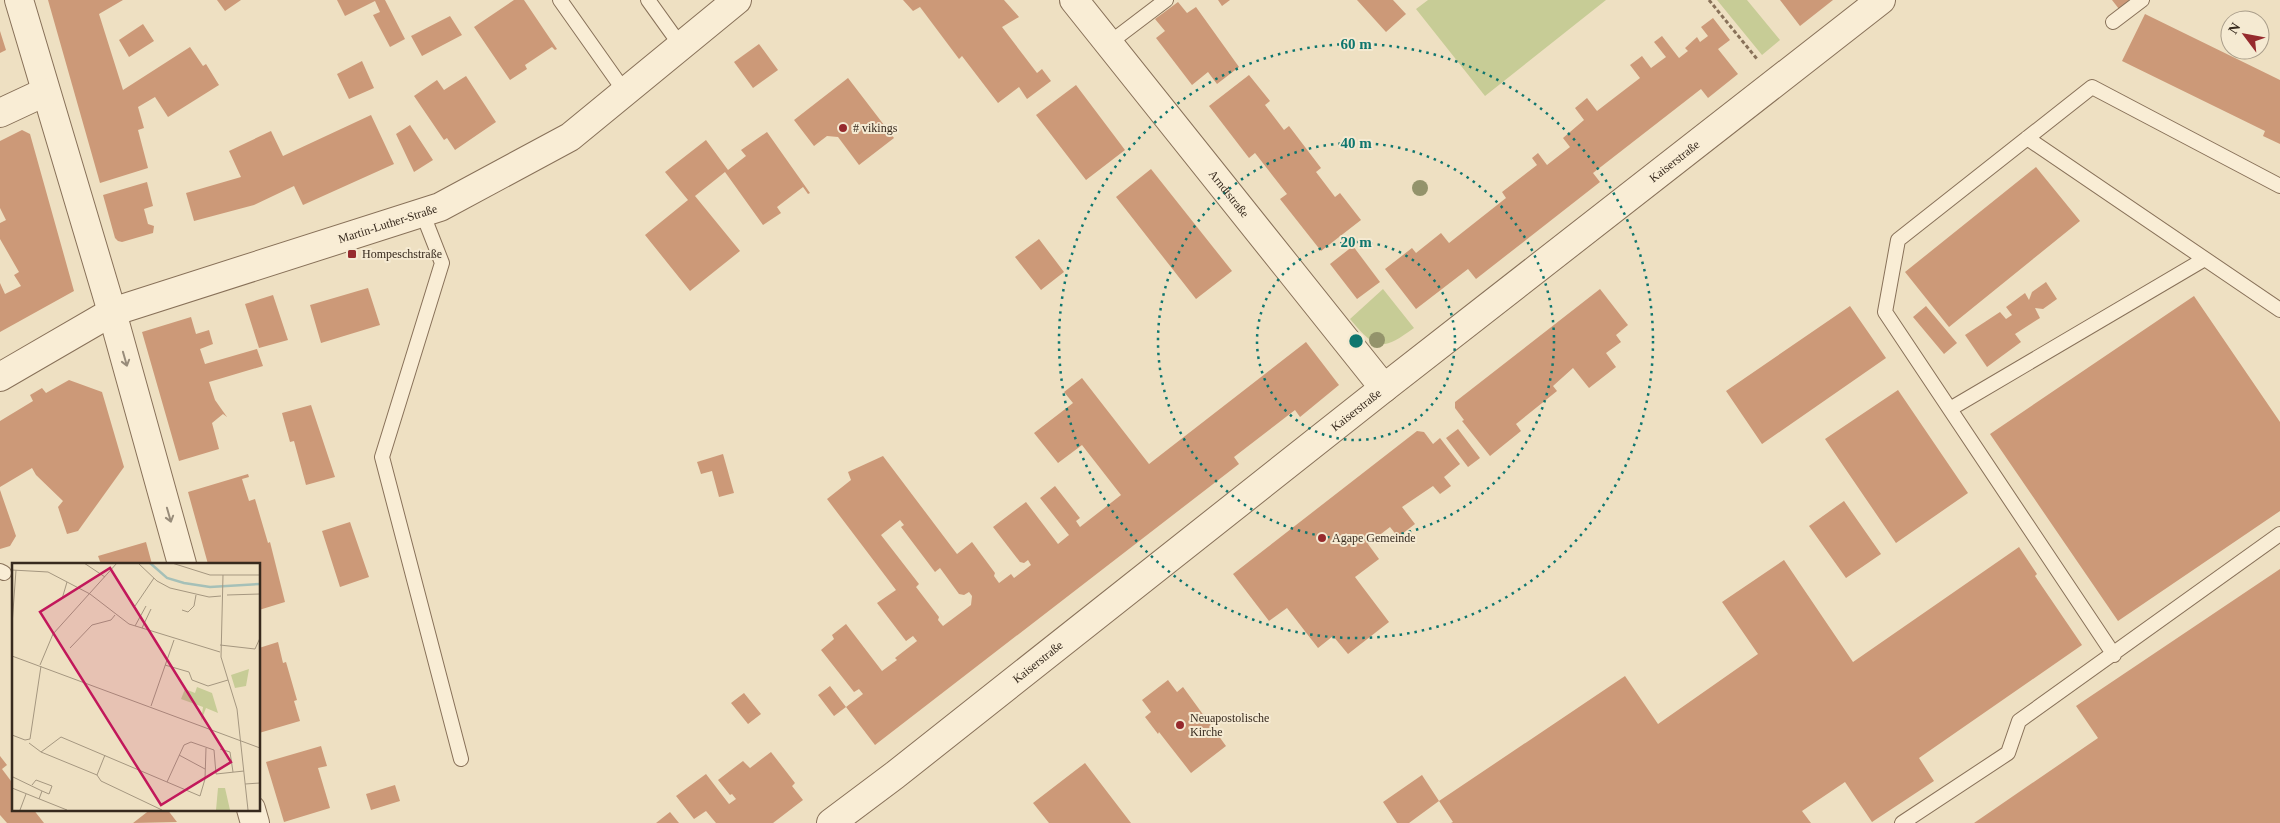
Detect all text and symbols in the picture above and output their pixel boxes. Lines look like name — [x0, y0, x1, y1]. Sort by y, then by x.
north arrow — [2220, 10, 2270, 60]
text: N — [2225, 20, 2243, 37]
text: 60 m — [1340, 36, 1372, 52]
place label: # vikings — [853, 121, 898, 135]
marker: # vikings — [837, 122, 849, 134]
text: 40 m — [1340, 135, 1372, 151]
street label: Kaiserstraße — [1646, 137, 1702, 185]
street label: Arndtstraße — [1206, 167, 1252, 220]
street label: Martin-Luther-Straße — [336, 201, 439, 246]
text: 20 m — [1340, 234, 1372, 250]
place label: Hompeschstraße — [362, 247, 442, 261]
marker: Hompeschstraße — [346, 248, 358, 260]
centre of rings — [1347, 332, 1365, 350]
one-way arrow — [120, 351, 130, 367]
street label: Kaiserstraße — [1328, 386, 1384, 434]
one-way arrow — [164, 507, 174, 523]
place label: Agape Gemeinde — [1332, 531, 1416, 545]
marker: Agape Gemeinde — [1316, 532, 1328, 544]
inset map — [12, 563, 260, 810]
street label: Kaiserstraße — [1010, 638, 1066, 686]
place label: Neuapostolische Kirche — [1190, 711, 1269, 739]
marker: Neuapostolische Kirche — [1174, 719, 1186, 731]

